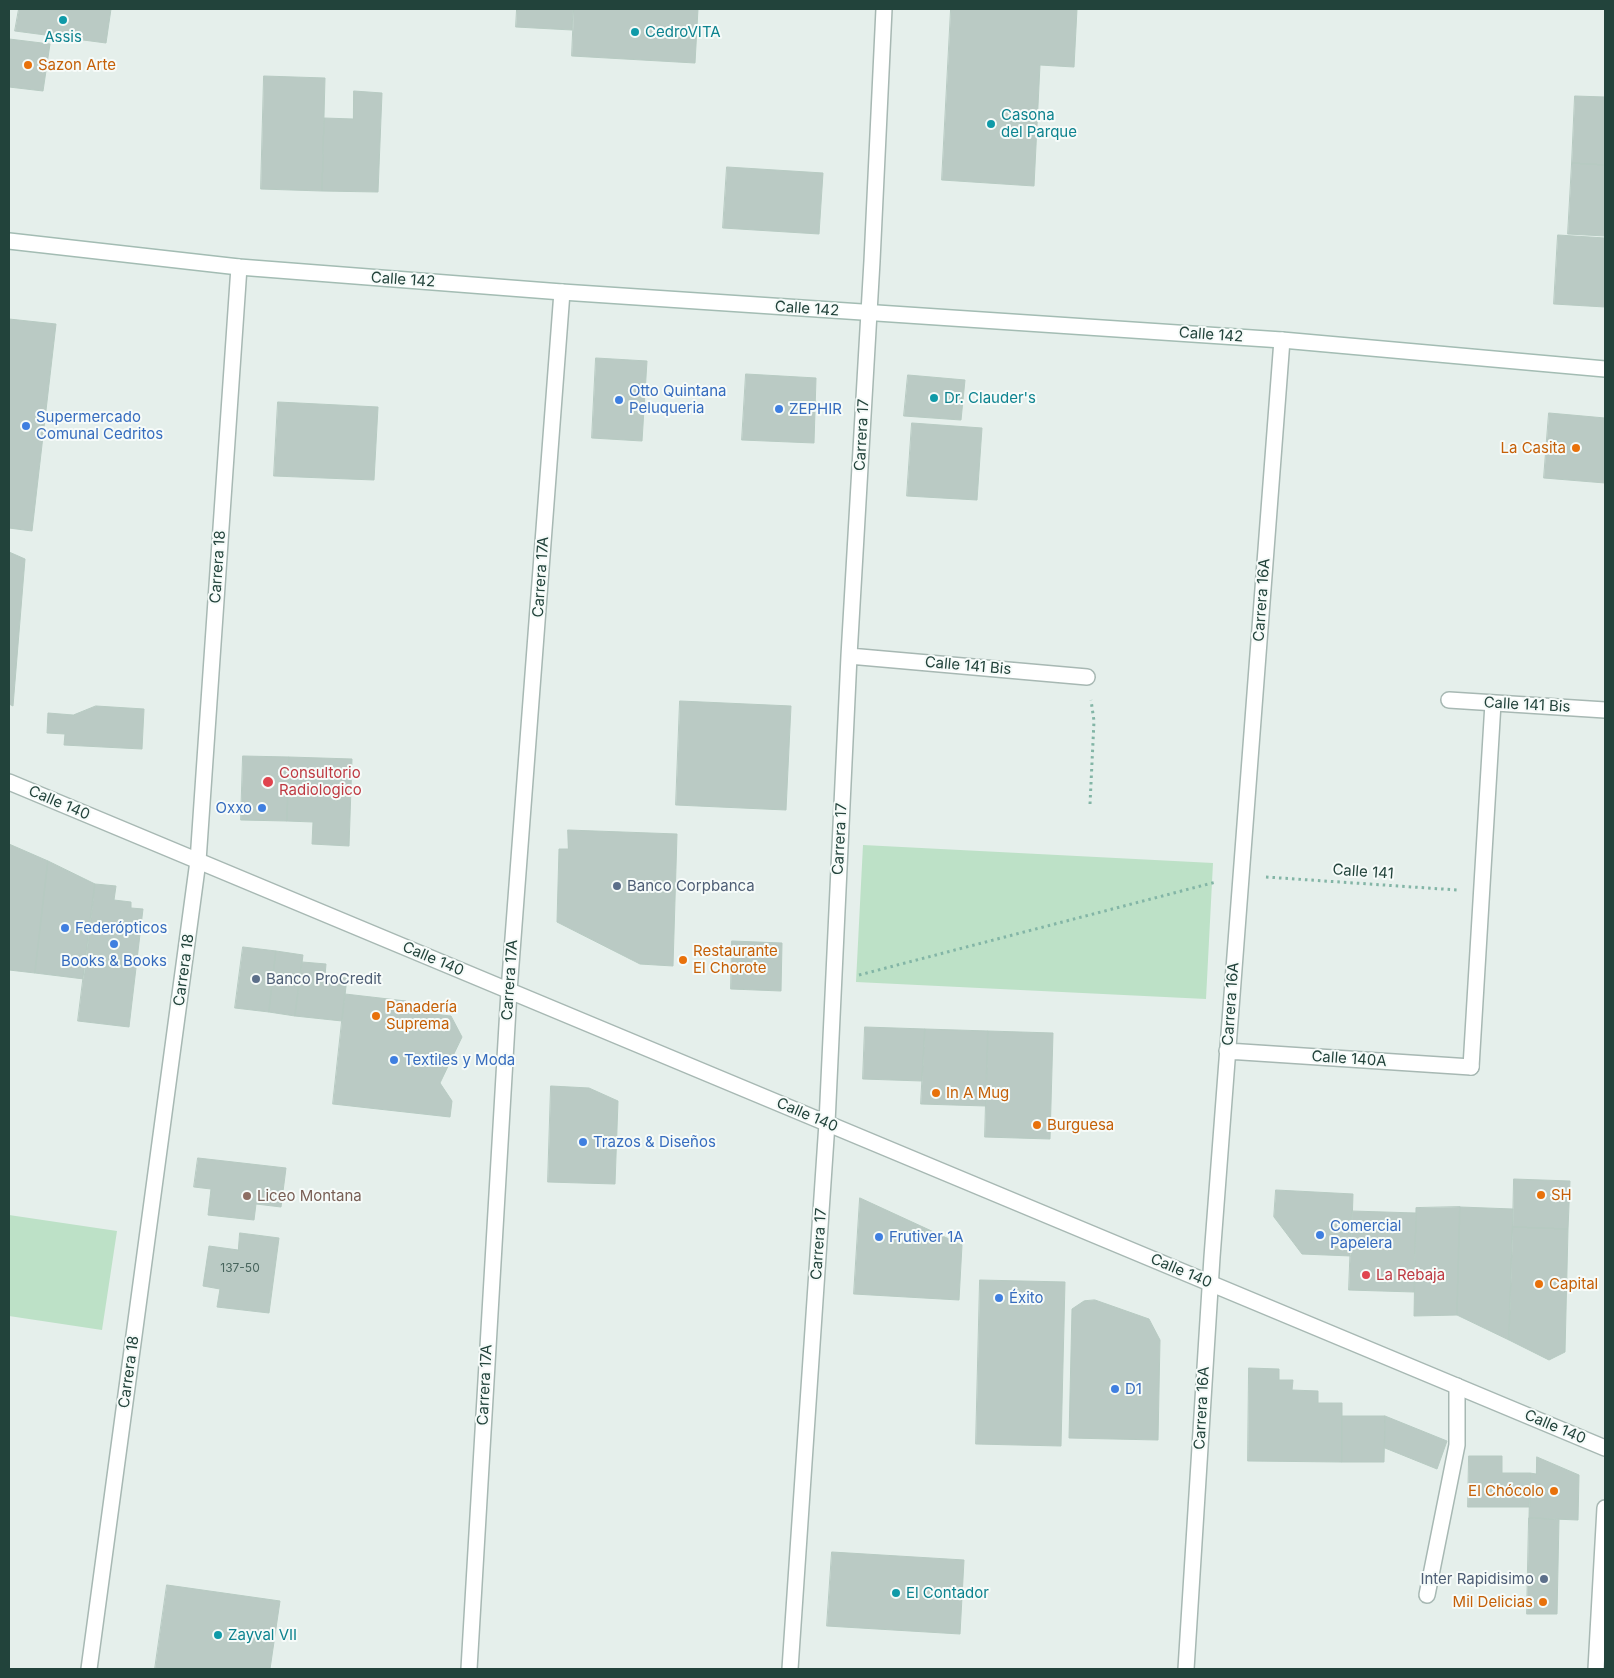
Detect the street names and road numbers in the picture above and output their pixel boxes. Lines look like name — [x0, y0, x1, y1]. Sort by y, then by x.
street label: Calle 142 — [370, 269, 436, 291]
street label: Calle 142 — [774, 298, 840, 320]
street label: Calle 142 — [1178, 324, 1244, 346]
street label: Carrera 17 — [851, 398, 873, 472]
street label: Carrera 18 — [206, 530, 230, 604]
street label: Carrera 17A — [529, 536, 553, 618]
street label: Carrera 16A — [1250, 558, 1274, 642]
street label: Calle 141 Bis — [924, 653, 1012, 679]
street label: Calle 141 Bis — [1483, 694, 1571, 716]
street label: Calle 140 — [26, 782, 92, 824]
street label: Carrera 17 — [829, 802, 851, 876]
street label: Calle 141 — [1332, 861, 1394, 883]
street label: Carrera 18 — [170, 933, 198, 1007]
street label: Calle 140 — [400, 938, 466, 980]
street label: Carrera 17A — [498, 939, 522, 1021]
street label: Carrera 16A — [1219, 962, 1243, 1046]
street label: Calle 140A — [1311, 1047, 1387, 1071]
street label: Calle 140 — [774, 1094, 840, 1136]
street label: Carrera 17 — [808, 1207, 830, 1281]
street label: Calle 140 — [1148, 1250, 1214, 1292]
street label: Carrera 18 — [115, 1335, 143, 1409]
street label: Carrera 17A — [474, 1344, 496, 1426]
street label: Carrera 16A — [1191, 1366, 1213, 1450]
street label: Calle 140 — [1522, 1406, 1588, 1448]

